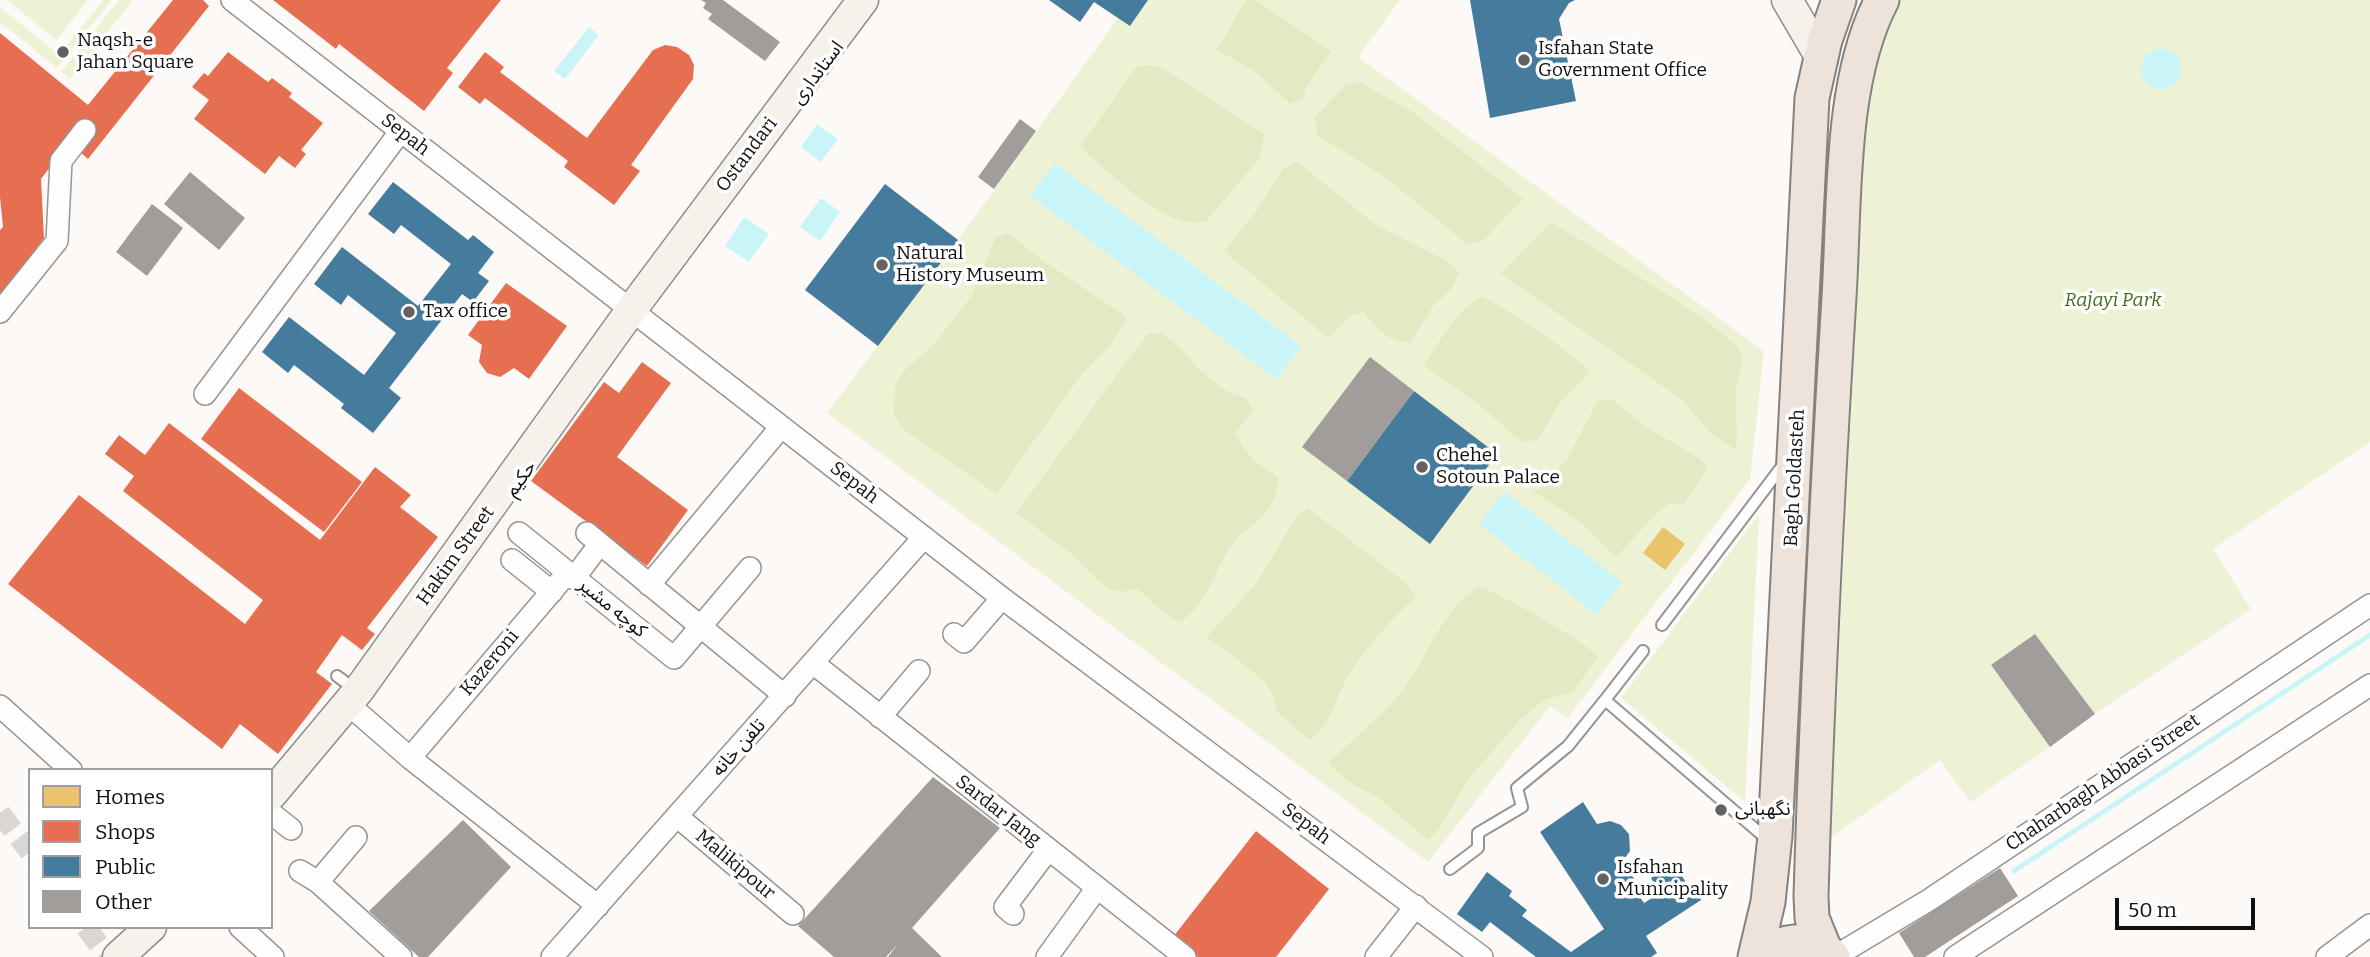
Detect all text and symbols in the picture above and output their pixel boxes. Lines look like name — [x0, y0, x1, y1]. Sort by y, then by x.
place label: Naqsh-e Jahan Square — [77, 30, 194, 74]
street label: استانداری — [787, 37, 849, 109]
place label: Isfahan State Government Office — [1538, 38, 1707, 82]
marker: Naqsh-e Jahan Square — [55, 44, 71, 60]
marker: Isfahan State Government Office — [1516, 52, 1532, 68]
street label: Sepah — [376, 109, 434, 161]
street label: Ostandari — [712, 113, 782, 197]
place label: Natural History Museum — [896, 243, 1044, 287]
marker: Natural History Museum — [874, 257, 890, 273]
park label: Rajayi Park — [2065, 290, 2161, 312]
place label: Tax office — [423, 301, 508, 323]
marker: Tax office — [401, 304, 417, 320]
street label: Bagh Goldasteh — [1780, 409, 1810, 547]
place label: Chehel Sotoun Palace — [1436, 445, 1560, 489]
street label: حکیم — [500, 457, 542, 501]
street label: Sepah — [825, 457, 883, 509]
marker: Chehel Sotoun Palace — [1414, 459, 1430, 475]
street label: Hakim Street — [412, 502, 500, 610]
street label: كوچه مشير — [573, 573, 651, 643]
street label: Kazeroni — [456, 625, 524, 701]
street label: Chaharbagh Abbasi Street — [2002, 709, 2204, 857]
street label: تلفن خانه — [707, 715, 771, 781]
legend — [28, 768, 273, 929]
street label: Sardar Jang — [951, 771, 1045, 851]
text: Homes — [95, 784, 165, 810]
street label: Sepah — [1277, 798, 1335, 850]
place label: نگهبانی — [1735, 799, 1791, 821]
marker: نگهبانی — [1713, 802, 1729, 818]
text: Shops — [95, 819, 155, 845]
street label: Malikipour — [691, 825, 779, 905]
text: Public — [95, 854, 156, 880]
place label: Isfahan Municipality — [1617, 857, 1728, 901]
marker: Isfahan Municipality — [1595, 871, 1611, 887]
scale bar — [2118, 884, 2258, 928]
text: Other — [95, 889, 152, 915]
text: 50 m — [2128, 897, 2177, 923]

